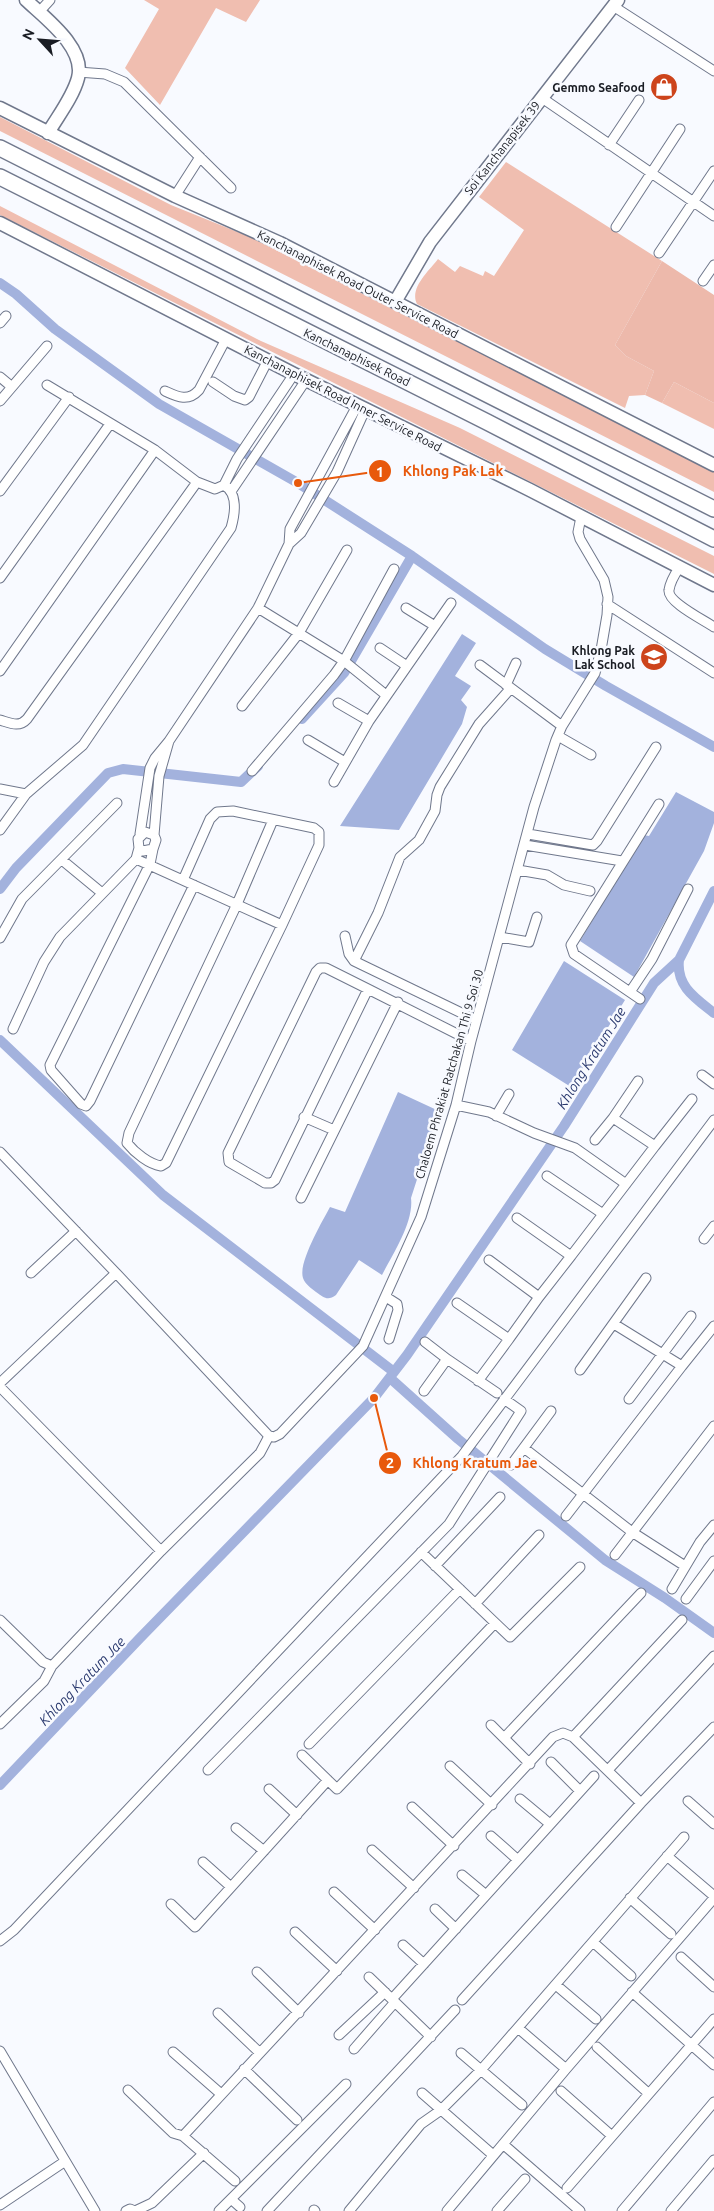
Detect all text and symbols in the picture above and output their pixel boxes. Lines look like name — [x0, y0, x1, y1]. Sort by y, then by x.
north arrow — [15, 15, 65, 65]
text: N — [19, 26, 38, 43]
shop icon: Gemmo Seafood — [649, 72, 679, 102]
place label: Gemmo Seafood — [552, 81, 645, 94]
street label: Soi Kanchanapisek 39 — [461, 99, 543, 197]
street label: Kanchanaphisek Road Outer Service Road — [255, 227, 461, 341]
street label: Kanchanaphisek Road — [302, 326, 412, 388]
street label: Kanchanaphisek Road Inner Service Road — [242, 342, 444, 454]
callout: Khlong Pak Lak — [367, 457, 513, 486]
text: 1 — [376, 463, 384, 480]
text: Khlong Pak Lak — [403, 463, 503, 479]
school or university icon: Khlong Pak Lak School — [639, 642, 669, 672]
place label: Khlong Pak Lak School — [572, 644, 635, 671]
street label: Chaloem Phrakiat Ratchakan Thi 9 Soi 30 — [413, 967, 485, 1180]
water label: Khlong Kratum Jae — [553, 1004, 629, 1112]
callout: Khlong Kratum Jae — [378, 1448, 548, 1477]
text: 2 — [386, 1454, 394, 1471]
text: Khlong Kratum Jae — [412, 1455, 538, 1471]
water label: Khlong Kratum Jae — [36, 1633, 128, 1729]

